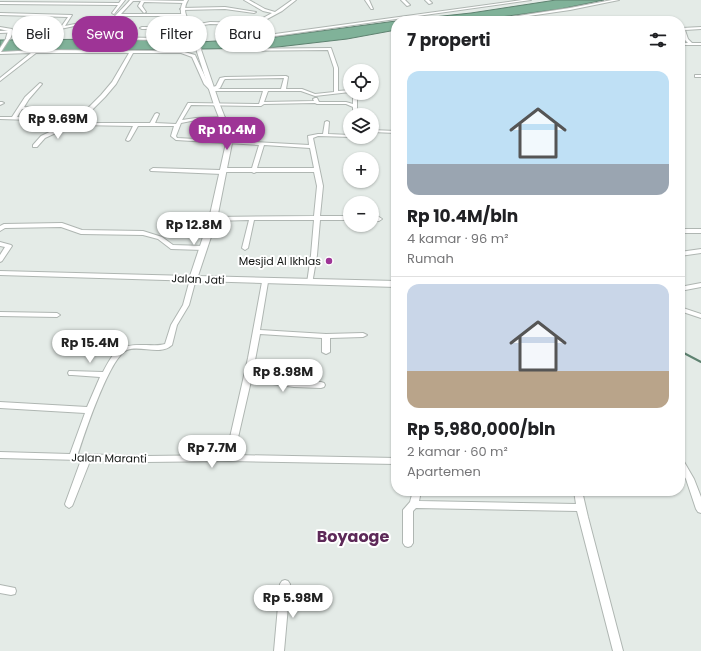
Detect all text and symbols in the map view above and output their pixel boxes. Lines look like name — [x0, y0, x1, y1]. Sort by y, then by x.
chip: Beli — [12, 16, 64, 52]
chip: Sewa — [72, 16, 138, 52]
chip: Filter — [146, 16, 207, 52]
chip: Baru — [215, 16, 275, 52]
text: 7 properti — [407, 28, 491, 52]
icon: filters — [647, 29, 669, 51]
map controls — [343, 64, 379, 232]
button: locate — [343, 64, 379, 100]
icon: home — [502, 97, 574, 169]
pin: Rp 9.69M — [17, 106, 99, 140]
button: layers — [343, 108, 379, 144]
text: Rp 9.69M — [28, 109, 88, 128]
pin: Rp 10.4M — [186, 117, 268, 151]
text: Rp 10.4M — [198, 120, 256, 139]
button: + — [343, 152, 379, 188]
button: − — [343, 196, 379, 232]
text: Rp 10.4M/bln — [407, 204, 518, 228]
pin: Rp 12.8M — [153, 212, 235, 246]
text: Rp 12.8M — [166, 215, 222, 234]
text: 4 kamar · 96 m² — [407, 229, 508, 248]
text: Rumah — [407, 249, 454, 268]
place label: Mesjid Al Ikhlas — [239, 253, 321, 269]
marker: Mesjid Al Ikhlas — [324, 256, 334, 266]
street label: Jalan Jati — [171, 270, 225, 288]
icon: home — [502, 310, 574, 382]
pin: Rp 15.4M — [49, 330, 131, 364]
text: Rp 15.4M — [61, 333, 119, 352]
pin: Rp 8.98M — [242, 359, 324, 393]
text: Rp 8.98M — [253, 362, 313, 381]
text: Rp 5,980,000/bln — [407, 417, 556, 441]
pin: Rp 7.7M — [175, 435, 249, 469]
text: Rp 7.7M — [187, 438, 237, 457]
text: 2 kamar · 60 m² — [407, 442, 508, 461]
street label: Jalan Maranti — [71, 449, 147, 467]
text: Apartemen — [407, 462, 481, 481]
district label: Boyaoge — [317, 525, 389, 548]
pin: Rp 5.98M — [252, 585, 334, 619]
text: Rp 5.98M — [263, 588, 323, 607]

